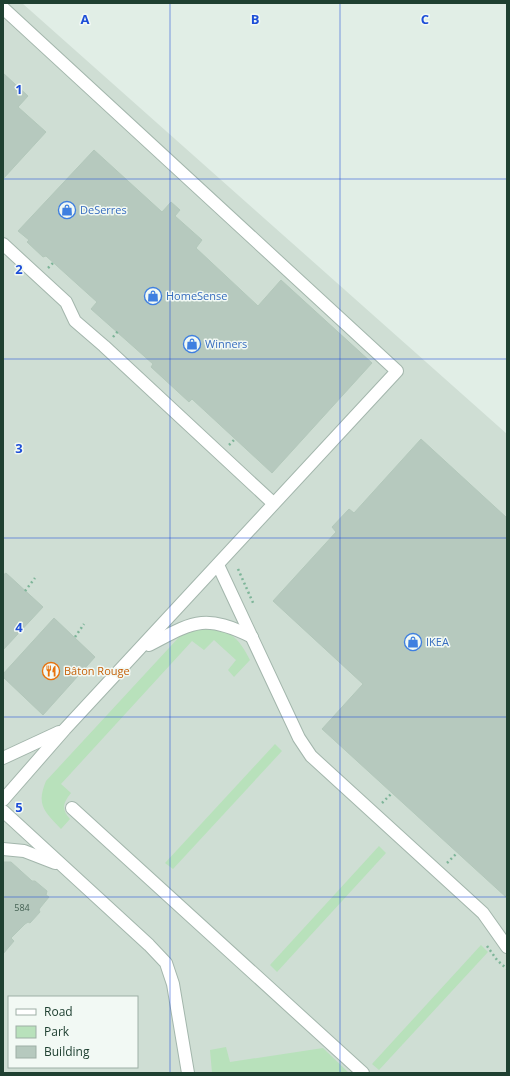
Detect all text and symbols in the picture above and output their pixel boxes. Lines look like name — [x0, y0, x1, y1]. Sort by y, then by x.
text: A — [81, 10, 90, 28]
text: B — [251, 10, 260, 28]
text: C — [421, 10, 429, 28]
text: 1 — [15, 80, 23, 98]
shop icon: DeSerres — [57, 200, 77, 220]
place label: DeSerres — [80, 202, 127, 217]
text: 2 — [15, 260, 23, 278]
shop icon: HomeSense — [143, 286, 163, 306]
place label: HomeSense — [166, 288, 227, 303]
shop icon: Winners — [182, 334, 202, 354]
place label: Winners — [205, 336, 247, 351]
text: 3 — [15, 439, 23, 457]
text: 4 — [15, 618, 23, 636]
shop icon: IKEA — [403, 632, 423, 652]
place label: IKEA — [426, 634, 449, 649]
restaurant icon: Bâton Rouge — [41, 661, 61, 681]
place label: Bâton Rouge — [64, 663, 130, 678]
text: 5 — [15, 798, 23, 816]
house number: 584 — [14, 901, 30, 914]
legend — [8, 996, 138, 1068]
text: Road — [44, 1003, 73, 1020]
text: Park — [44, 1023, 70, 1040]
text: Building — [44, 1043, 90, 1060]

